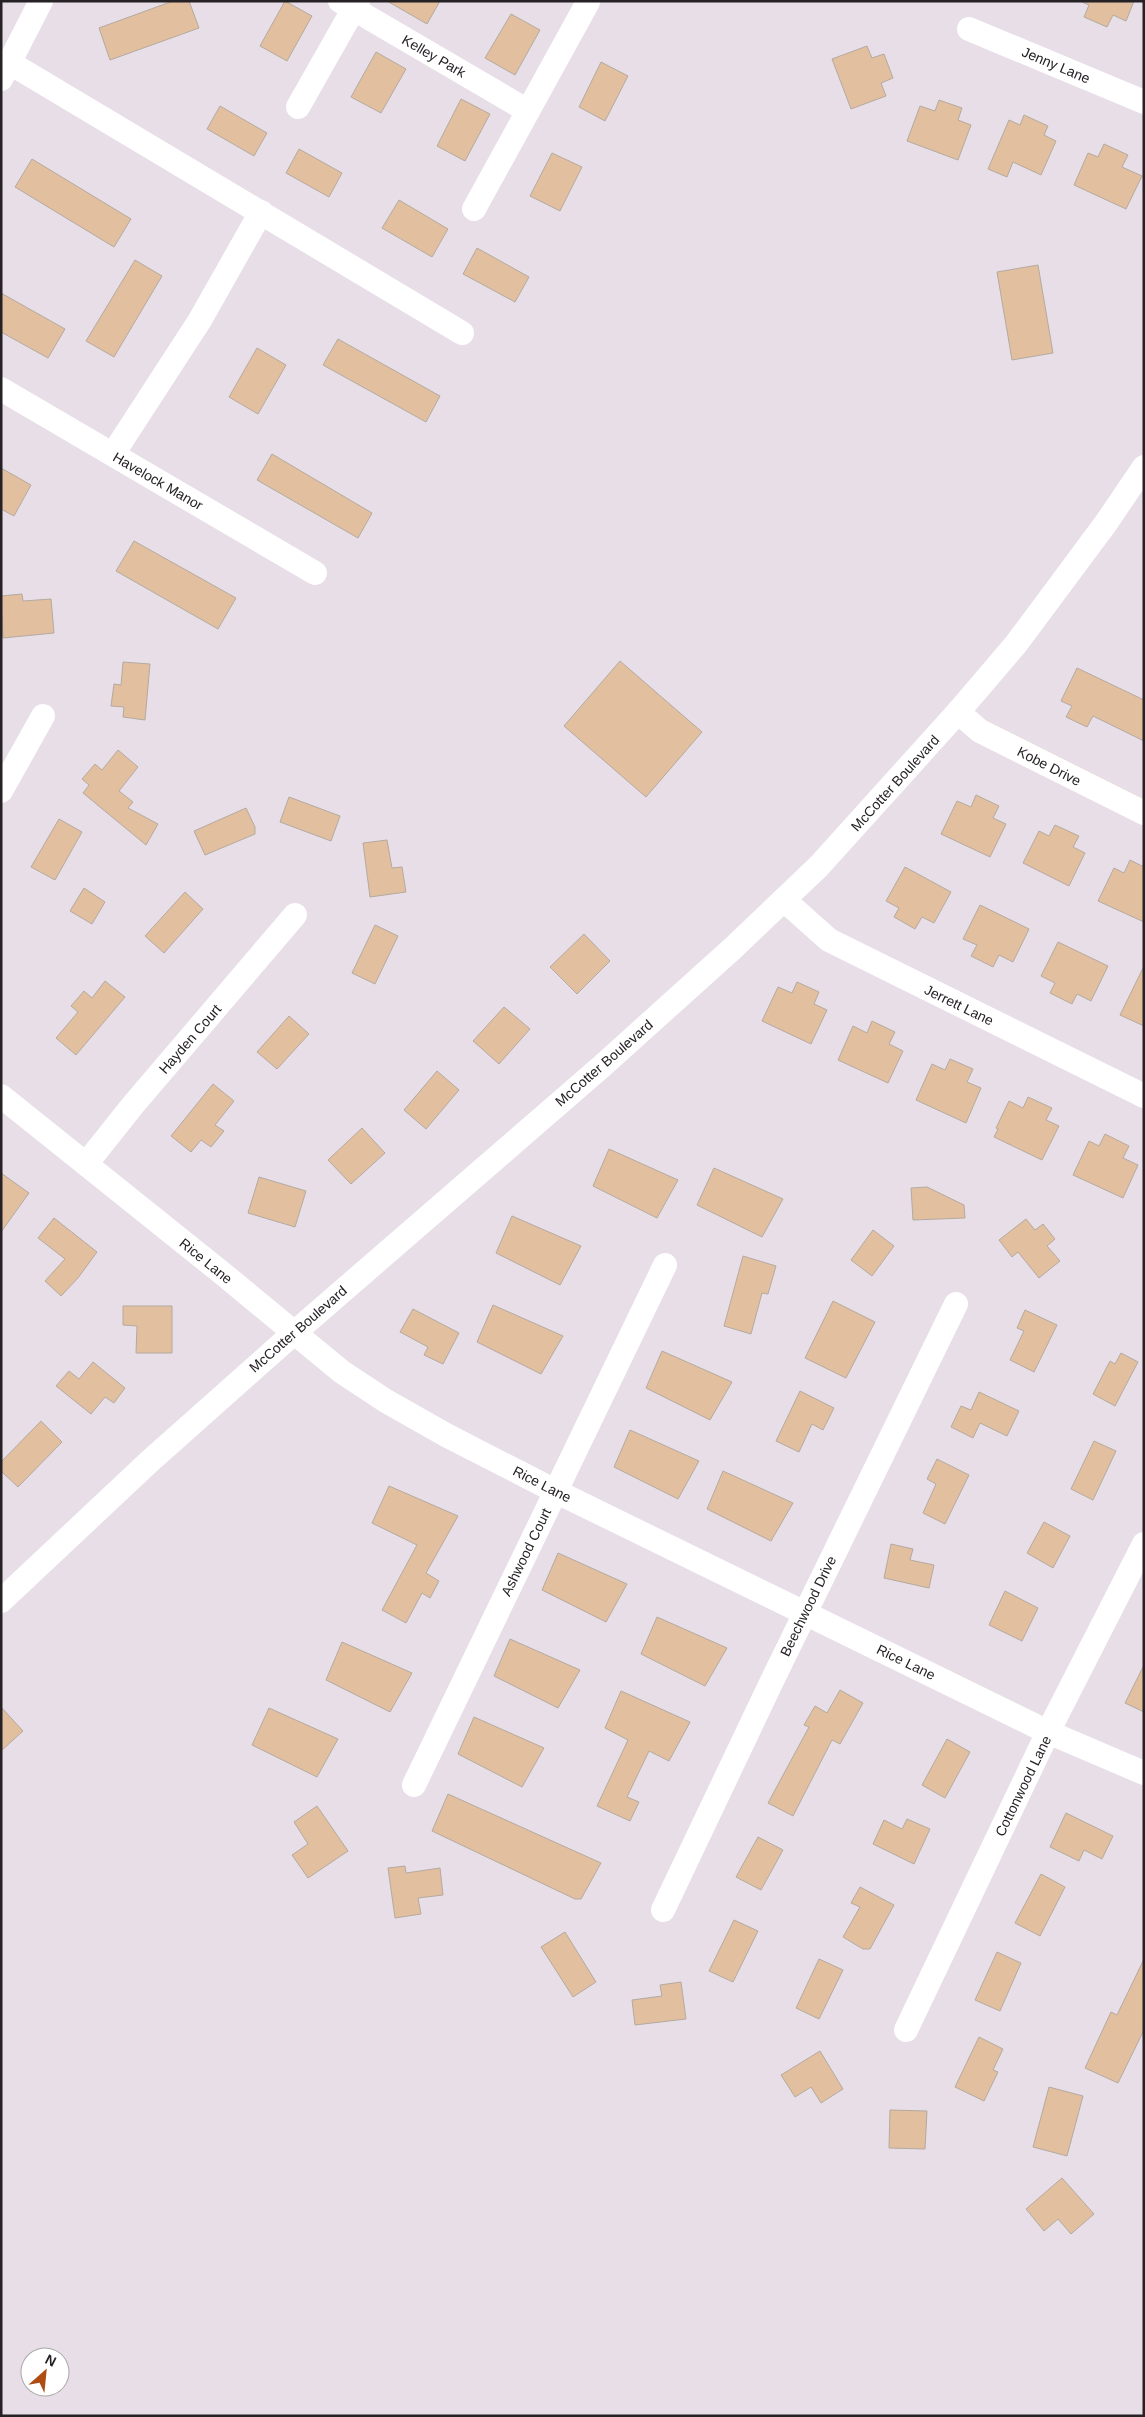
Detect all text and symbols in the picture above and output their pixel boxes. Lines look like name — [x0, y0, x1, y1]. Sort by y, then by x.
street label: Kelley Park — [399, 31, 470, 81]
street label: Jenny Lane — [1020, 43, 1093, 87]
street label: Havelock Manor — [110, 449, 206, 513]
street label: McCotter Boulevard — [848, 732, 942, 834]
street label: Kobe Drive — [1015, 743, 1084, 789]
street label: Jerrett Lane — [922, 981, 996, 1029]
street label: Hayden Court — [156, 1001, 224, 1077]
street label: McCotter Boulevard — [552, 1016, 656, 1110]
street label: Rice Lane — [176, 1235, 236, 1287]
street label: McCotter Boulevard — [246, 1282, 350, 1376]
street label: Rice Lane — [510, 1463, 574, 1506]
street label: Ashwood Court — [498, 1505, 554, 1599]
street label: Beechwood Drive — [777, 1553, 839, 1659]
street label: Rice Lane — [874, 1641, 938, 1683]
street label: Cottonwood Lane — [992, 1733, 1054, 1839]
north arrow — [20, 2347, 70, 2397]
text: N — [43, 2351, 59, 2370]

